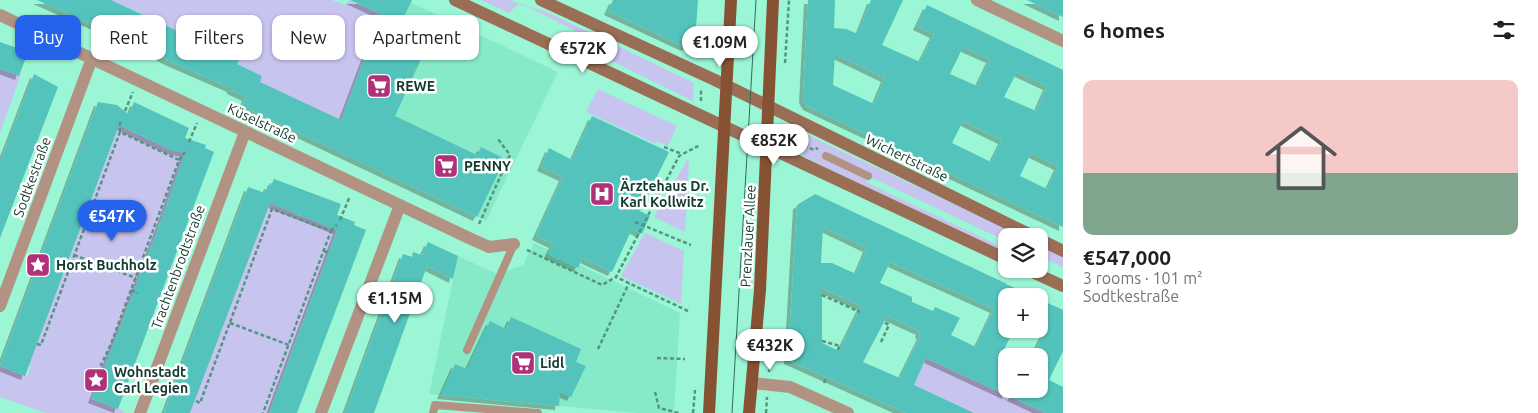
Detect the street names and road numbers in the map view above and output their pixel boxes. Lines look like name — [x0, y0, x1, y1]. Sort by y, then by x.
street label: Küselstraße — [225, 100, 299, 146]
street label: Wichertstraße — [863, 131, 951, 185]
street label: Sodtkestraße — [10, 135, 54, 219]
street label: Prenzlauer Allee — [737, 184, 759, 288]
street label: Trachtenbrodtstraße — [148, 203, 208, 331]

